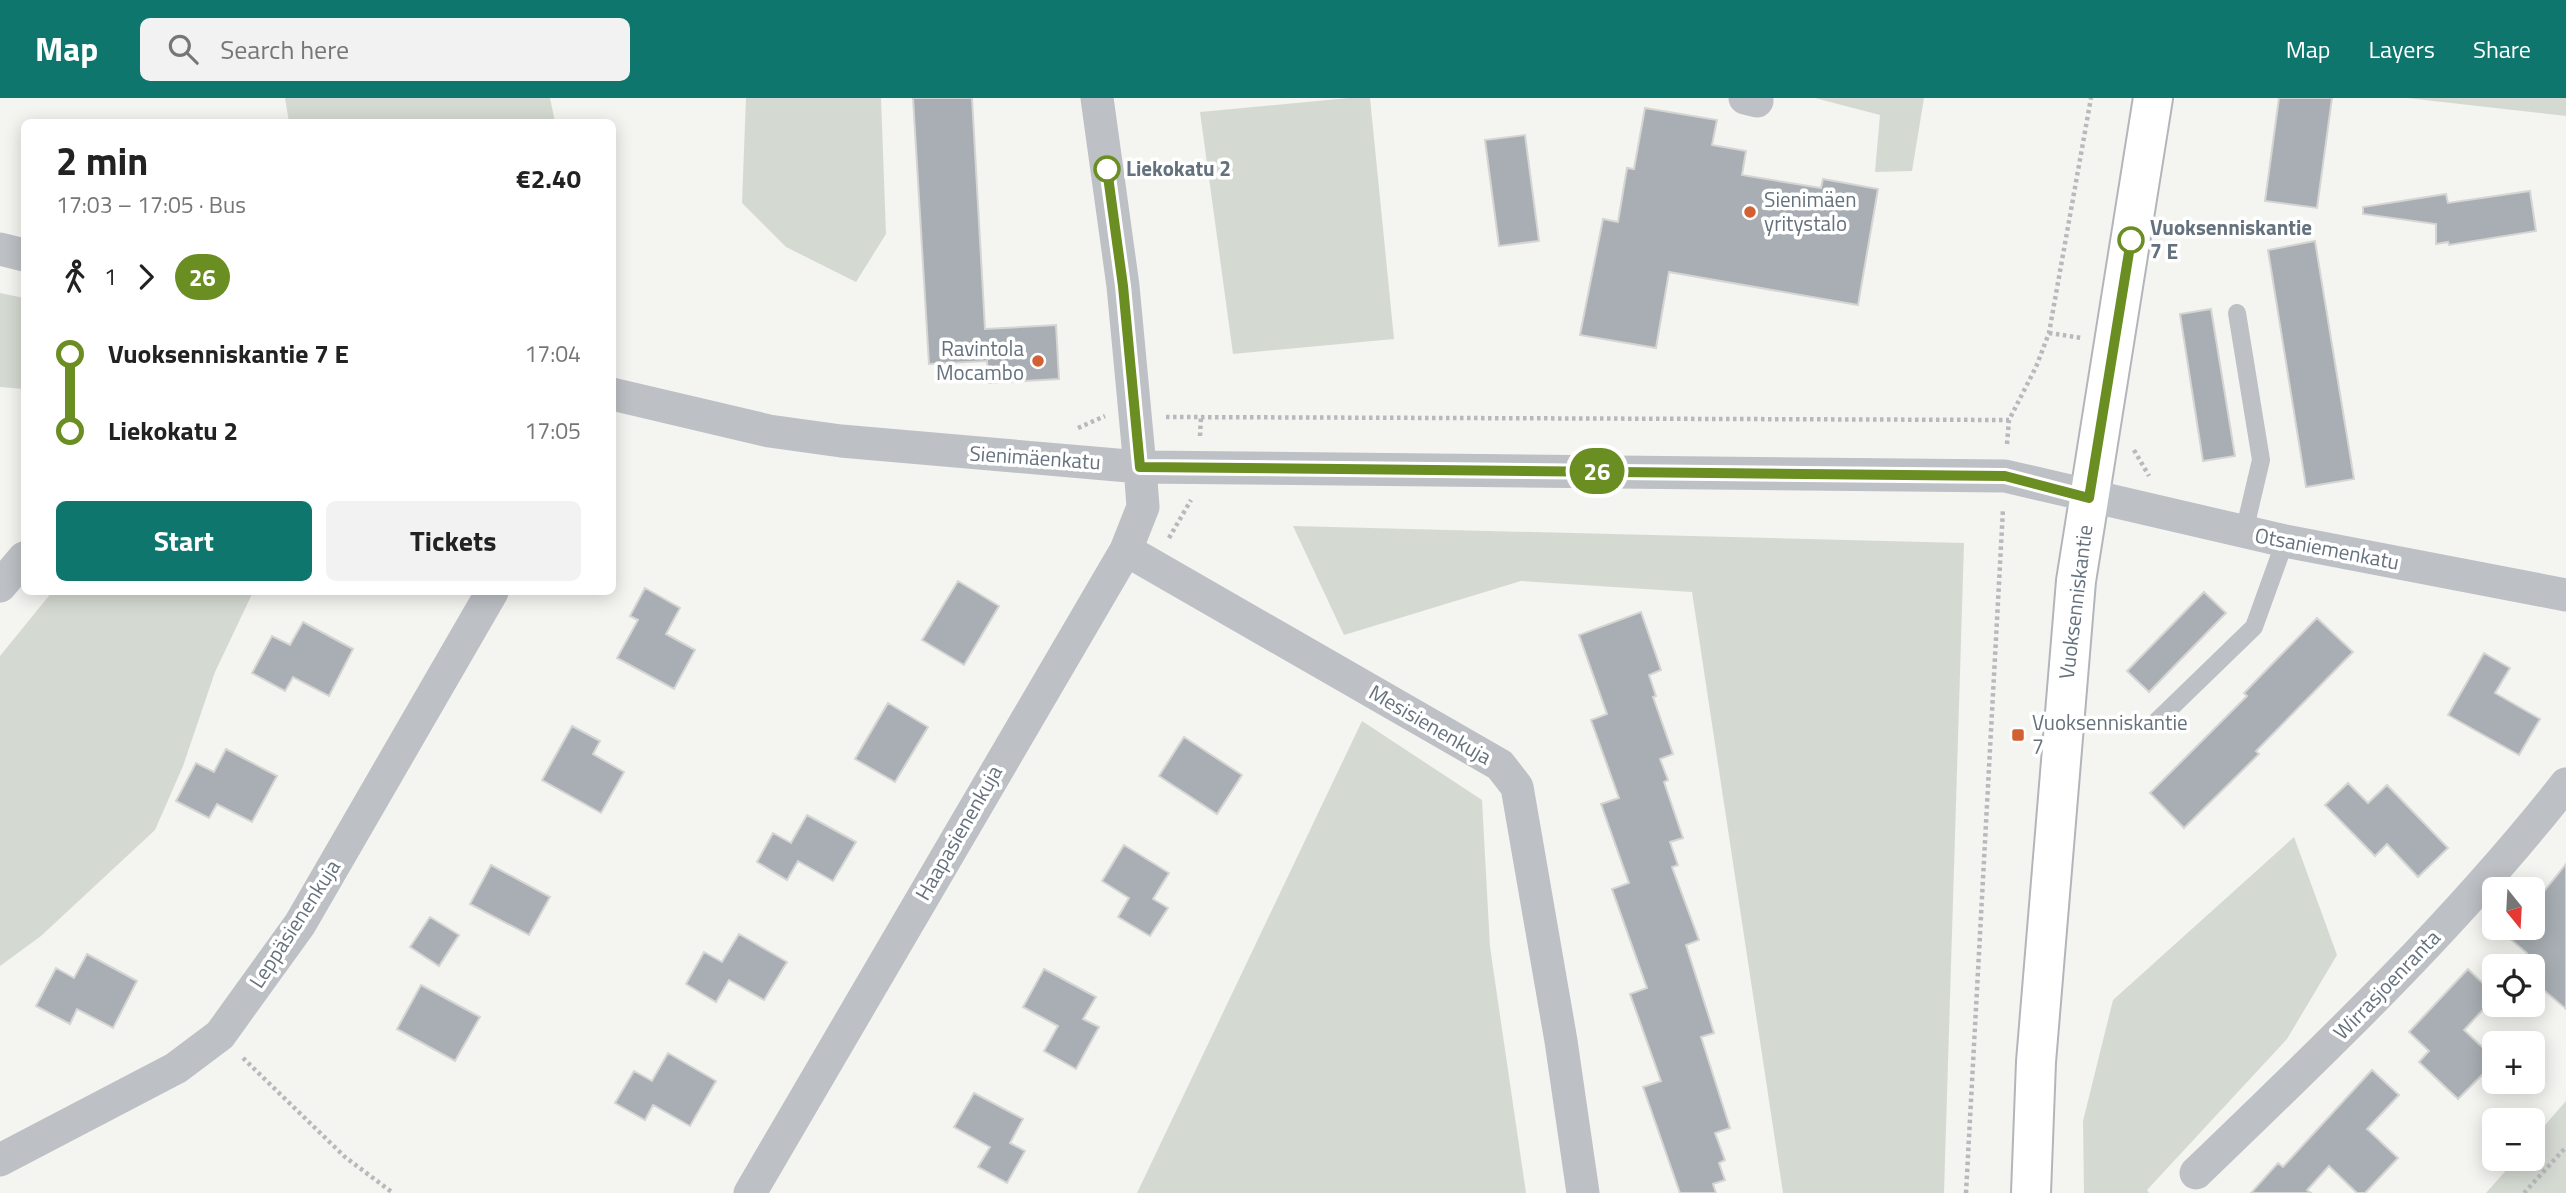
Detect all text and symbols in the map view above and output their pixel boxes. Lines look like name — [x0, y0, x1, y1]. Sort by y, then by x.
search box — [140, 18, 630, 81]
text: Map — [35, 24, 98, 74]
icon: search — [164, 30, 202, 68]
text: Search here — [220, 30, 349, 69]
text: Map — [2286, 31, 2331, 67]
text: Layers — [2369, 31, 2435, 67]
text: Share — [2473, 31, 2531, 67]
text: 2 min — [56, 132, 148, 190]
place label: Liekokatu 2 — [1126, 152, 1231, 184]
marker: Liekokatu 2 — [1094, 156, 1120, 182]
text: €2.40 — [516, 159, 581, 198]
place label: Sienimäen yritystalo — [1764, 183, 1856, 239]
text: 17:03 – 17:05 · Bus — [56, 187, 246, 222]
marker: Sienimäen yritystalo — [1742, 204, 1758, 220]
place label: Vuoksenniskantie 7 E — [2150, 211, 2312, 267]
marker: Vuoksenniskantie 7 E — [2118, 227, 2144, 253]
icon: walk — [56, 258, 94, 296]
icon: forward — [127, 258, 165, 296]
text: 1 — [104, 259, 117, 294]
text: 26 — [189, 259, 216, 295]
place label: Ravintola Mocambo — [936, 332, 1024, 388]
text: Vuoksenniskantie 7 E — [108, 334, 349, 373]
text: 17:04 — [524, 336, 581, 371]
marker: Ravintola Mocambo — [1030, 353, 1046, 369]
text: Liekokatu 2 — [108, 411, 238, 450]
text: 17:05 — [524, 413, 581, 448]
street label: Sienimäenkatu — [968, 436, 1102, 478]
line badge: 26 — [1566, 448, 1628, 494]
text: 26 — [1584, 453, 1610, 489]
button: Start — [56, 501, 312, 581]
button: Tickets — [326, 501, 581, 581]
street label: Otsaniemenkatu — [2252, 518, 2402, 578]
street label: Vuoksenniskantie — [2050, 523, 2100, 681]
street label: Mesisienenkuja — [1363, 676, 1498, 772]
place label: Vuoksenniskantie 7 — [2032, 706, 2188, 762]
marker: Vuoksenniskantie 7 — [2010, 727, 2026, 743]
street label: Haapasienenkuja — [906, 759, 1010, 906]
street label: Leppäsienenkuja — [241, 852, 348, 994]
north arrow — [2482, 877, 2544, 940]
map controls — [2482, 877, 2545, 1171]
street label: Wirrasjoenranta — [2325, 922, 2448, 1047]
button: locate — [2482, 954, 2545, 1017]
button: + — [2482, 1031, 2545, 1094]
button: − — [2482, 1108, 2545, 1171]

